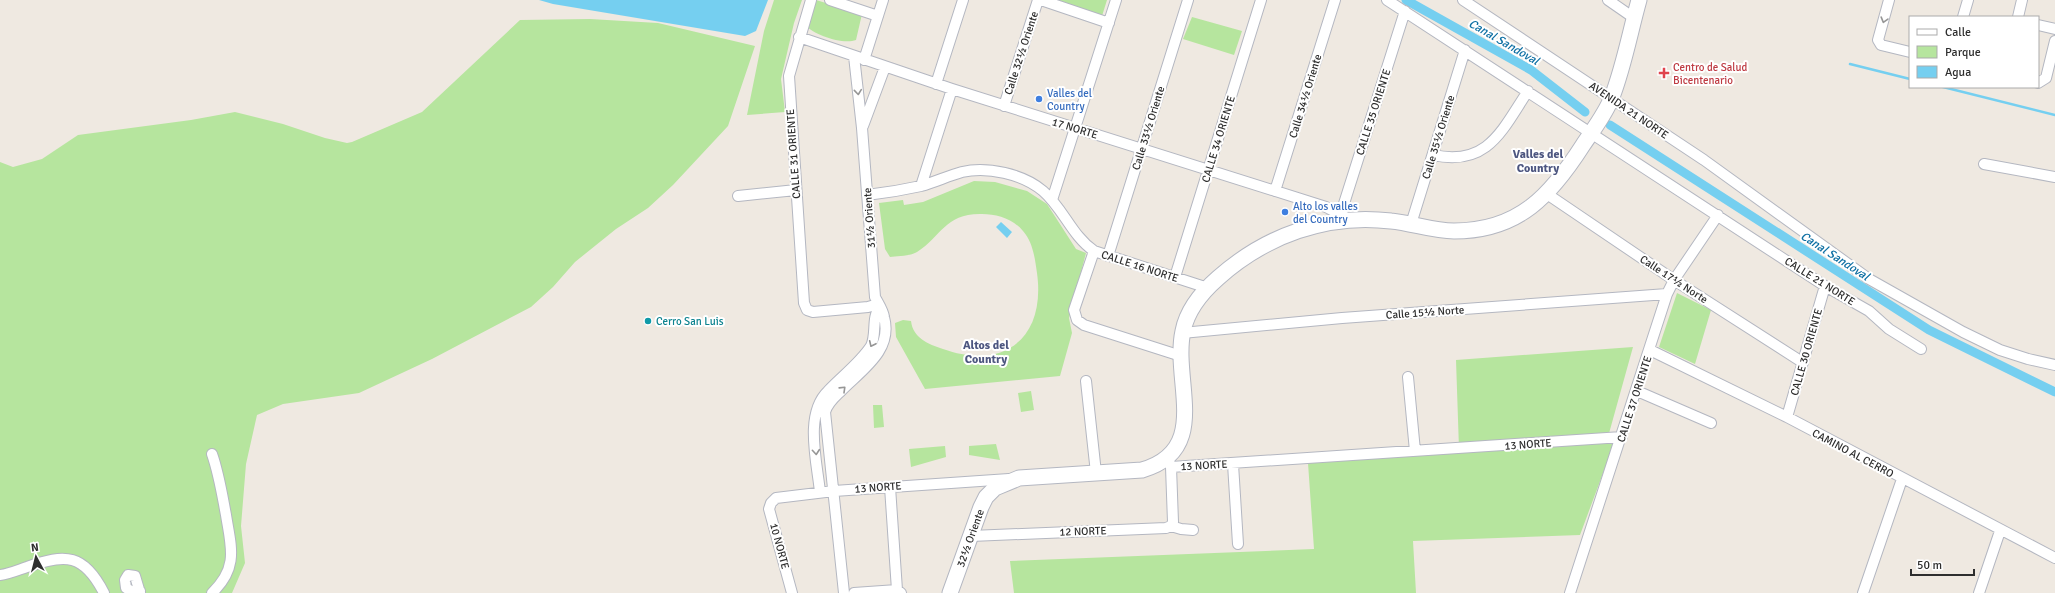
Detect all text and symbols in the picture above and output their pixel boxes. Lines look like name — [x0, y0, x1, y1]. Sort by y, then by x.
street label: Calle 32½ Oriente — [1002, 10, 1041, 97]
water label: Canal Sandoval — [1466, 16, 1543, 69]
legend — [1909, 16, 2039, 88]
one-way arrow — [1880, 17, 1888, 23]
text: Calle — [1945, 25, 1971, 40]
text: Parque — [1945, 45, 1981, 60]
street label: Calle 34½ Oriente — [1287, 53, 1324, 140]
place label: Centro de Salud Bicentenario — [1673, 61, 1747, 87]
text: Agua — [1945, 65, 1971, 80]
street label: CALLE 35 ORIENTE — [1353, 67, 1394, 157]
marker: Centro de Salud Bicentenario — [1658, 67, 1670, 79]
street label: AVENIDA 21 NORTE — [1587, 79, 1671, 142]
street label: Calle 33½ Oriente — [1130, 85, 1167, 172]
place label: Valles del Country — [1047, 87, 1092, 113]
one-way arrow — [853, 89, 862, 95]
marker: Valles del Country — [1034, 94, 1044, 104]
street label: CALLE 34 ORIENTE — [1199, 94, 1238, 184]
street label: Calle 35½ Oriente — [1420, 94, 1457, 181]
street label: CALLE 31 ORIENTE — [784, 109, 803, 199]
street label: 17 NORTE — [1050, 115, 1099, 142]
district label: Valles del Country — [1513, 147, 1563, 176]
street label: 31½ Oriente — [861, 187, 878, 249]
place label: Alto los valles del Country — [1293, 200, 1358, 226]
marker: Alto los valles del Country — [1280, 207, 1290, 217]
water label: Canal Sandoval — [1798, 229, 1873, 285]
street label: CALLE 16 NORTE — [1100, 248, 1180, 285]
street label: Calle 17½ Norte — [1637, 253, 1710, 306]
street label: CALLE 21 NORTE — [1782, 255, 1857, 308]
street label: Calle 15½ Norte — [1385, 303, 1465, 322]
street label: CALLE 30 ORIENTE — [1788, 307, 1825, 397]
place label: Cerro San Luis — [656, 315, 724, 328]
marker: Cerro San Luis — [643, 316, 653, 326]
district label: Altos del Country — [963, 338, 1009, 367]
one-way arrow — [869, 339, 877, 347]
street label: CALLE 37 ORIENTE — [1614, 354, 1655, 444]
one-way arrow — [838, 386, 846, 394]
street label: CAMINO AL CERRO — [1810, 426, 1896, 480]
street label: 13 NORTE — [1504, 436, 1552, 453]
one-way arrow — [812, 449, 821, 455]
street label: 13 NORTE — [1180, 458, 1228, 473]
street label: 13 NORTE — [854, 479, 902, 496]
street label: 32½ Oriente — [954, 507, 987, 569]
street label: 10 NORTE — [767, 522, 792, 571]
street label: 12 NORTE — [1059, 524, 1107, 539]
north arrow — [16, 537, 56, 577]
text: N — [30, 541, 39, 554]
scale bar — [1911, 551, 1974, 577]
text: 50 m — [1917, 558, 1942, 573]

